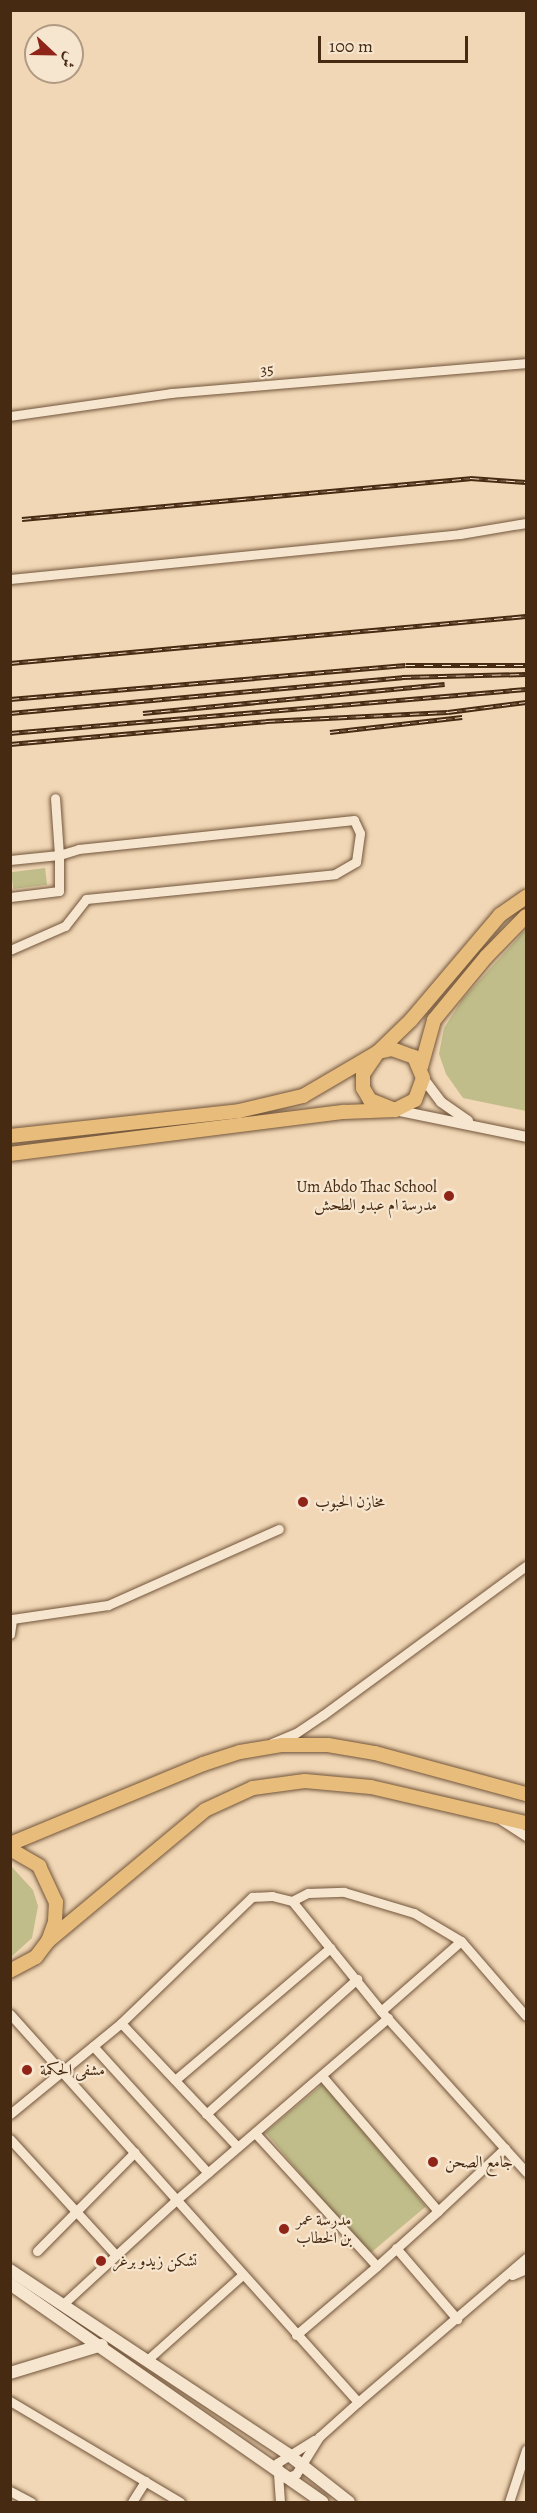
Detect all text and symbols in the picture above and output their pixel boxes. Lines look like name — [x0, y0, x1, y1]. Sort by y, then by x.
north arrow — [24, 24, 84, 84]
scale bar — [321, 24, 471, 62]
text: 100 m — [329, 34, 373, 58]
text: ش — [56, 49, 82, 71]
street label: 35 — [259, 360, 275, 380]
place label: Um Abdo Thac School مدرسة ام عبدو الطحش — [296, 1177, 437, 1215]
marker: Um Abdo Thac School مدرسة ام عبدو الطحش — [442, 1189, 456, 1203]
place label: مخازن الحبوب — [315, 1492, 385, 1512]
marker: مخازن الحبوب — [296, 1495, 310, 1509]
place label: مشفى الحكمة — [40, 2060, 105, 2080]
marker: مشفى الحكمة — [18, 2061, 36, 2079]
place label: جامع الصحن — [445, 2152, 513, 2172]
marker: جامع الصحن — [426, 2155, 440, 2169]
place label: مدرسة عمر بن الخطاب — [296, 2210, 352, 2248]
marker: مدرسة عمر بن الخطاب — [277, 2222, 291, 2236]
place label: تشكن زيدو برغر — [113, 2251, 197, 2271]
marker: تشكن زيدو برغر — [94, 2254, 108, 2268]

